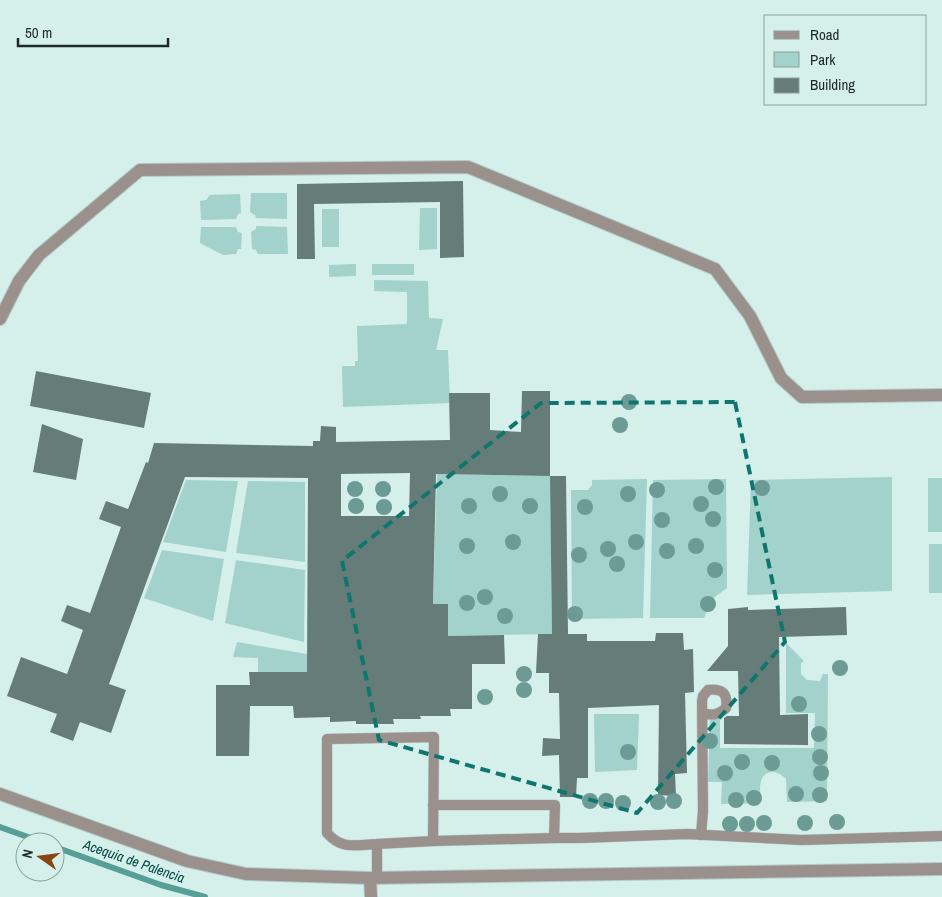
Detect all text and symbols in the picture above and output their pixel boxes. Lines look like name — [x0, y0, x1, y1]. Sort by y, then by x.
scale bar — [18, 15, 168, 47]
legend — [764, 15, 927, 105]
text: 50 m — [25, 22, 52, 43]
text: Road — [810, 24, 839, 45]
text: Park — [810, 49, 836, 70]
text: Building — [810, 74, 855, 95]
north arrow — [15, 832, 65, 882]
water label: Acequia de Palencia — [80, 835, 187, 887]
text: N — [18, 848, 37, 860]

